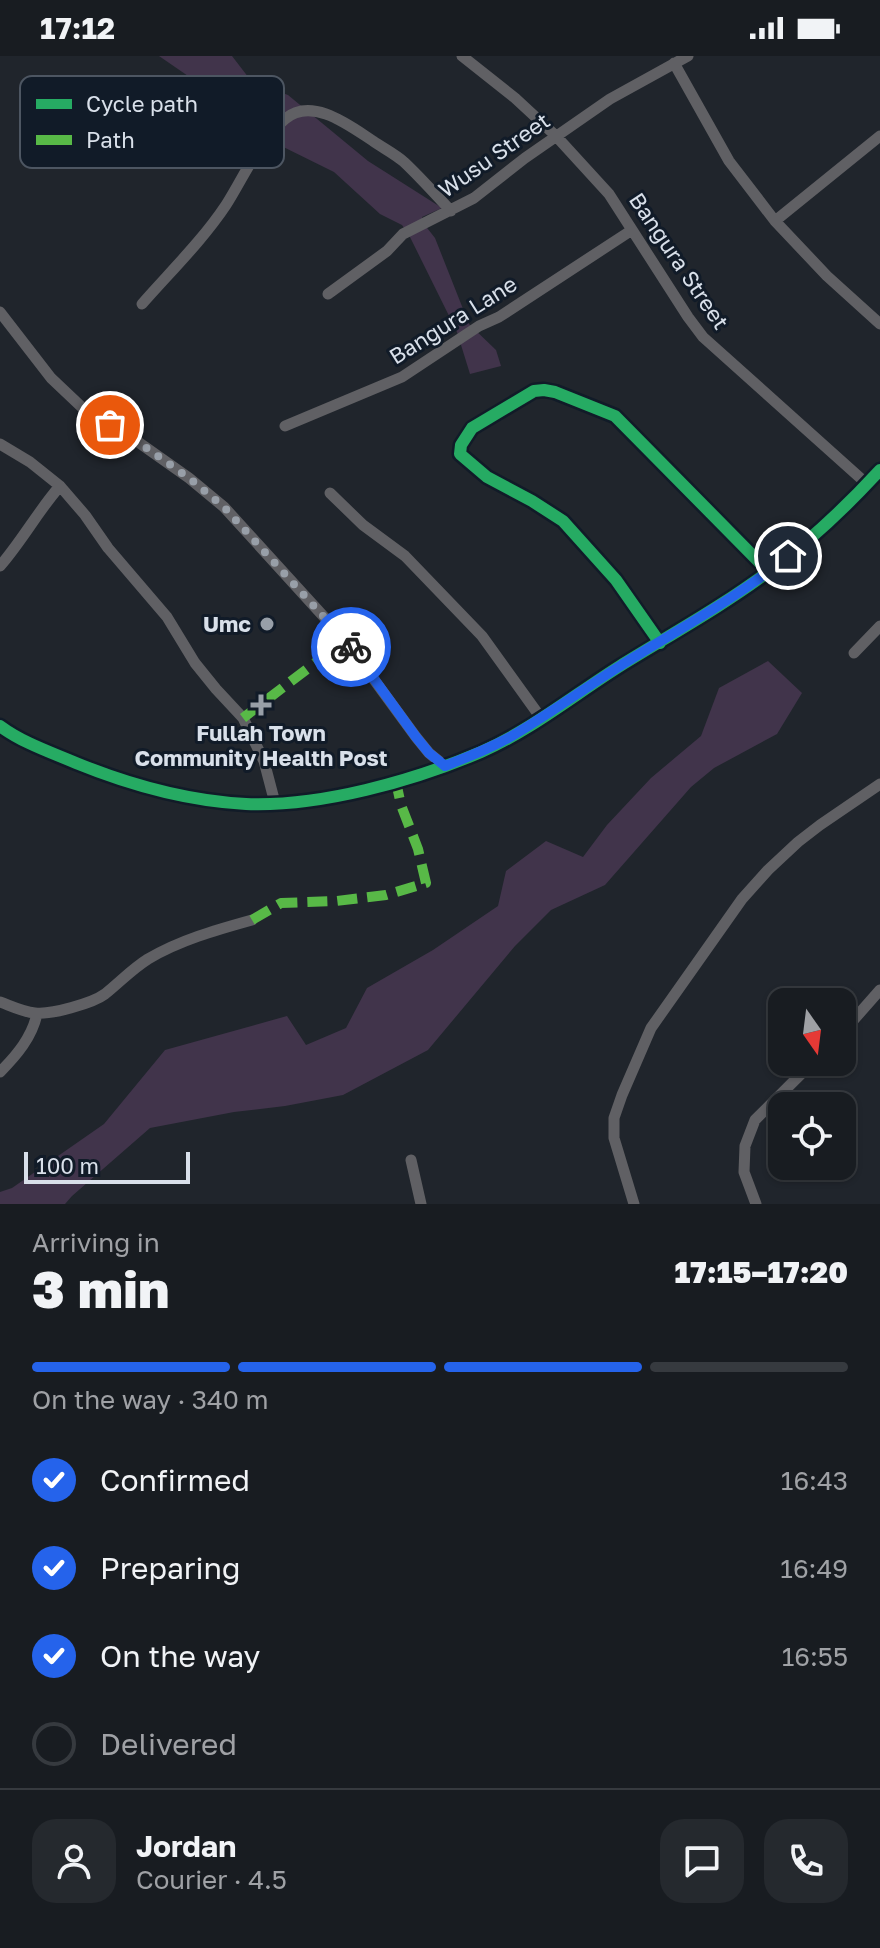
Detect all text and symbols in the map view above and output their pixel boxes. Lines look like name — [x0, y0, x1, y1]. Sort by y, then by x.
text: 17:12 — [40, 10, 115, 46]
legend — [20, 76, 284, 168]
text: Cycle path — [86, 90, 198, 117]
street label: Wusu Street — [433, 106, 555, 203]
text: Path — [86, 126, 135, 153]
street label: Bangura Street — [624, 187, 735, 334]
street label: Bangura Lane — [384, 270, 522, 370]
pin — [76, 391, 144, 459]
icon: bag — [88, 403, 132, 447]
pin — [754, 522, 822, 590]
icon: home — [766, 534, 810, 578]
courier — [311, 607, 391, 687]
place label: Umc — [203, 610, 251, 637]
marker: Umc — [258, 615, 276, 633]
icon: bike — [329, 625, 373, 669]
marker: Fullah Town Community Health Post — [250, 694, 272, 716]
place label: Fullah Town Community Health Post — [134, 719, 388, 771]
north arrow — [768, 988, 856, 1076]
map controls — [768, 988, 856, 1180]
button: locate — [768, 1092, 856, 1180]
scale bar — [24, 1148, 190, 1184]
text: 100 m — [36, 1152, 99, 1179]
text: Arriving in — [32, 1227, 160, 1258]
text: 17:15–17:20 — [675, 1254, 848, 1290]
text: 3 min — [32, 1257, 169, 1319]
text: On the way · 340 m — [32, 1384, 268, 1415]
icon: check — [32, 1458, 76, 1502]
text: Confirmed — [100, 1462, 250, 1498]
text: 16:43 — [781, 1465, 848, 1496]
icon: check — [32, 1546, 76, 1590]
text: Preparing — [100, 1550, 241, 1586]
text: 16:49 — [780, 1553, 848, 1584]
icon: check — [32, 1634, 76, 1678]
text: On the way — [100, 1638, 260, 1674]
text: 16:55 — [782, 1641, 848, 1672]
text: Delivered — [100, 1726, 237, 1762]
button: person — [32, 1819, 116, 1903]
button: chat — [660, 1819, 744, 1903]
button: phone — [764, 1819, 848, 1903]
text: Jordan — [136, 1828, 236, 1864]
text: Courier · 4.5 — [136, 1864, 287, 1895]

